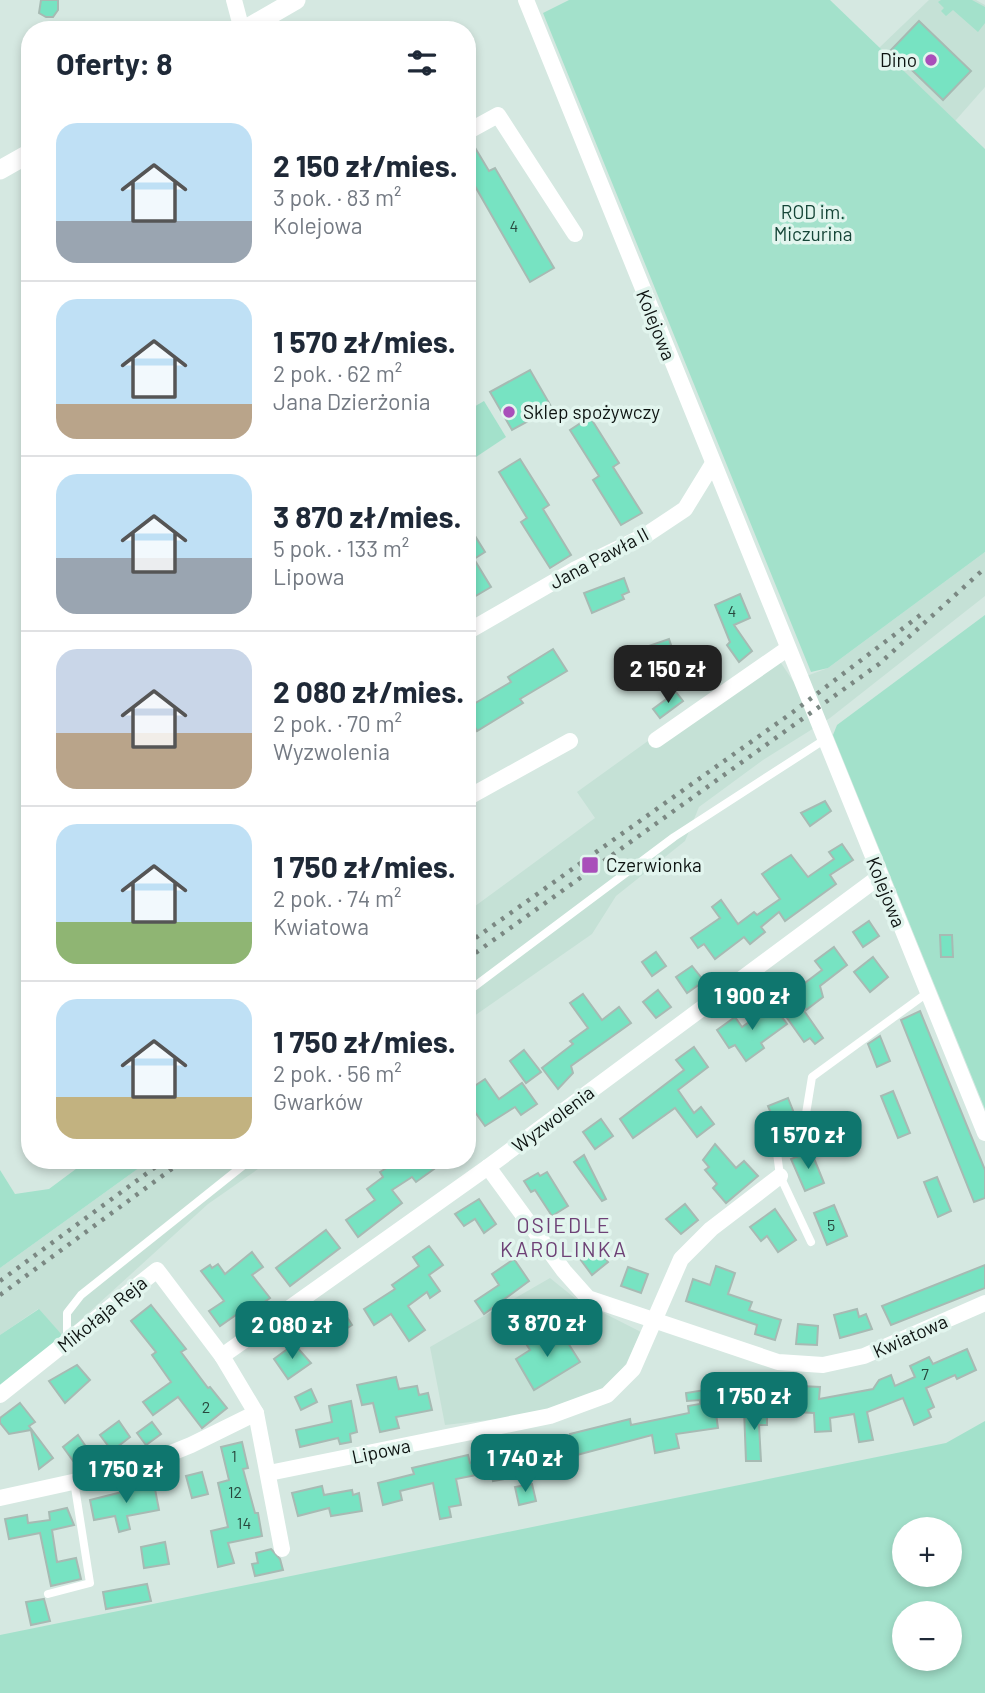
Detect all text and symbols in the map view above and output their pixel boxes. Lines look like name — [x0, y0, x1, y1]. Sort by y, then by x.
icon: filters — [403, 44, 441, 82]
text: Oferty: 8 — [56, 45, 172, 81]
place label: Dino — [880, 48, 917, 71]
marker: Dino — [923, 52, 939, 68]
text: 2 150 zł/mies. — [273, 147, 458, 183]
icon: home — [112, 151, 196, 235]
text: 3 pok. · 83 m² — [273, 183, 401, 211]
park label: ROD im. Miczurina — [774, 200, 852, 245]
text: Kolejowa — [273, 211, 363, 239]
house number: 4 — [510, 216, 518, 235]
street label: Kolejowa — [632, 286, 681, 363]
text: 1 570 zł/mies. — [273, 323, 456, 359]
icon: home — [112, 327, 196, 411]
text: 2 pok. · 62 m² — [273, 359, 402, 387]
text: Jana Dzierżonia — [273, 387, 431, 415]
place label: Sklep spożywczy — [523, 400, 660, 423]
marker: Sklep spożywczy — [501, 404, 517, 420]
text: 3 870 zł/mies. — [273, 498, 462, 534]
icon: home — [112, 502, 196, 586]
street label: Jana Pawła II — [545, 522, 652, 593]
text: 5 pok. · 133 m² — [273, 534, 409, 562]
text: Lipowa — [273, 562, 345, 590]
house number: 4 — [728, 601, 736, 620]
pin: 2 150 zł — [596, 646, 740, 705]
text: 2 150 zł — [630, 654, 706, 682]
text: 2 080 zł/mies. — [273, 673, 464, 709]
icon: home — [112, 677, 196, 761]
text: 2 pok. · 70 m² — [273, 709, 402, 737]
text: Wyzwolenia — [273, 737, 390, 765]
text: 1 750 zł/mies. — [273, 848, 456, 884]
icon: home — [112, 852, 196, 936]
place label: Czerwionka — [606, 853, 702, 876]
street label: Kolejowa — [862, 853, 911, 930]
marker: Czerwionka — [580, 855, 600, 875]
text: 2 pok. · 74 m² — [273, 884, 402, 912]
text: Kwiatowa — [273, 912, 369, 940]
pin: 1 900 zł — [680, 972, 824, 1032]
text: 1 900 zł — [714, 981, 790, 1009]
text: 1 750 zł/mies. — [273, 1023, 456, 1059]
icon: home — [112, 1027, 196, 1111]
text: 2 pok. · 56 m² — [273, 1059, 402, 1087]
street label: Wyzwolenia — [507, 1080, 598, 1157]
text: Gwarków — [273, 1087, 363, 1115]
pin: 1 570 zł — [736, 1112, 880, 1171]
text: 1 570 zł — [771, 1120, 845, 1148]
district label: OSIEDLE KAROLINKA — [500, 1212, 628, 1261]
house number: 5 — [827, 1215, 835, 1234]
street label: Mikołaja Reja — [52, 1271, 151, 1357]
pin: 3 870 zł — [475, 1300, 619, 1359]
pin: 2 080 zł — [220, 1302, 364, 1361]
text: 3 870 zł — [507, 1308, 587, 1336]
street label: Kwiatowa — [869, 1309, 951, 1362]
text: 2 080 zł — [251, 1310, 333, 1338]
house number: 7 — [921, 1364, 929, 1383]
pin: 1 750 zł — [682, 1372, 826, 1432]
text: 1 750 zł — [717, 1381, 791, 1409]
house number: 2 — [202, 1397, 210, 1416]
street label: Lipowa — [350, 1433, 412, 1468]
pin: 1 740 zł — [453, 1434, 597, 1494]
text: 1 740 zł — [487, 1443, 563, 1471]
pin: 1 750 zł — [54, 1446, 198, 1505]
house number: 1 — [231, 1446, 237, 1465]
text: 1 750 zł — [89, 1454, 163, 1482]
house number: 12 — [228, 1482, 242, 1501]
house number: 14 — [237, 1513, 251, 1532]
map controls — [892, 1517, 962, 1671]
button: + — [892, 1517, 962, 1587]
button: − — [892, 1601, 962, 1671]

